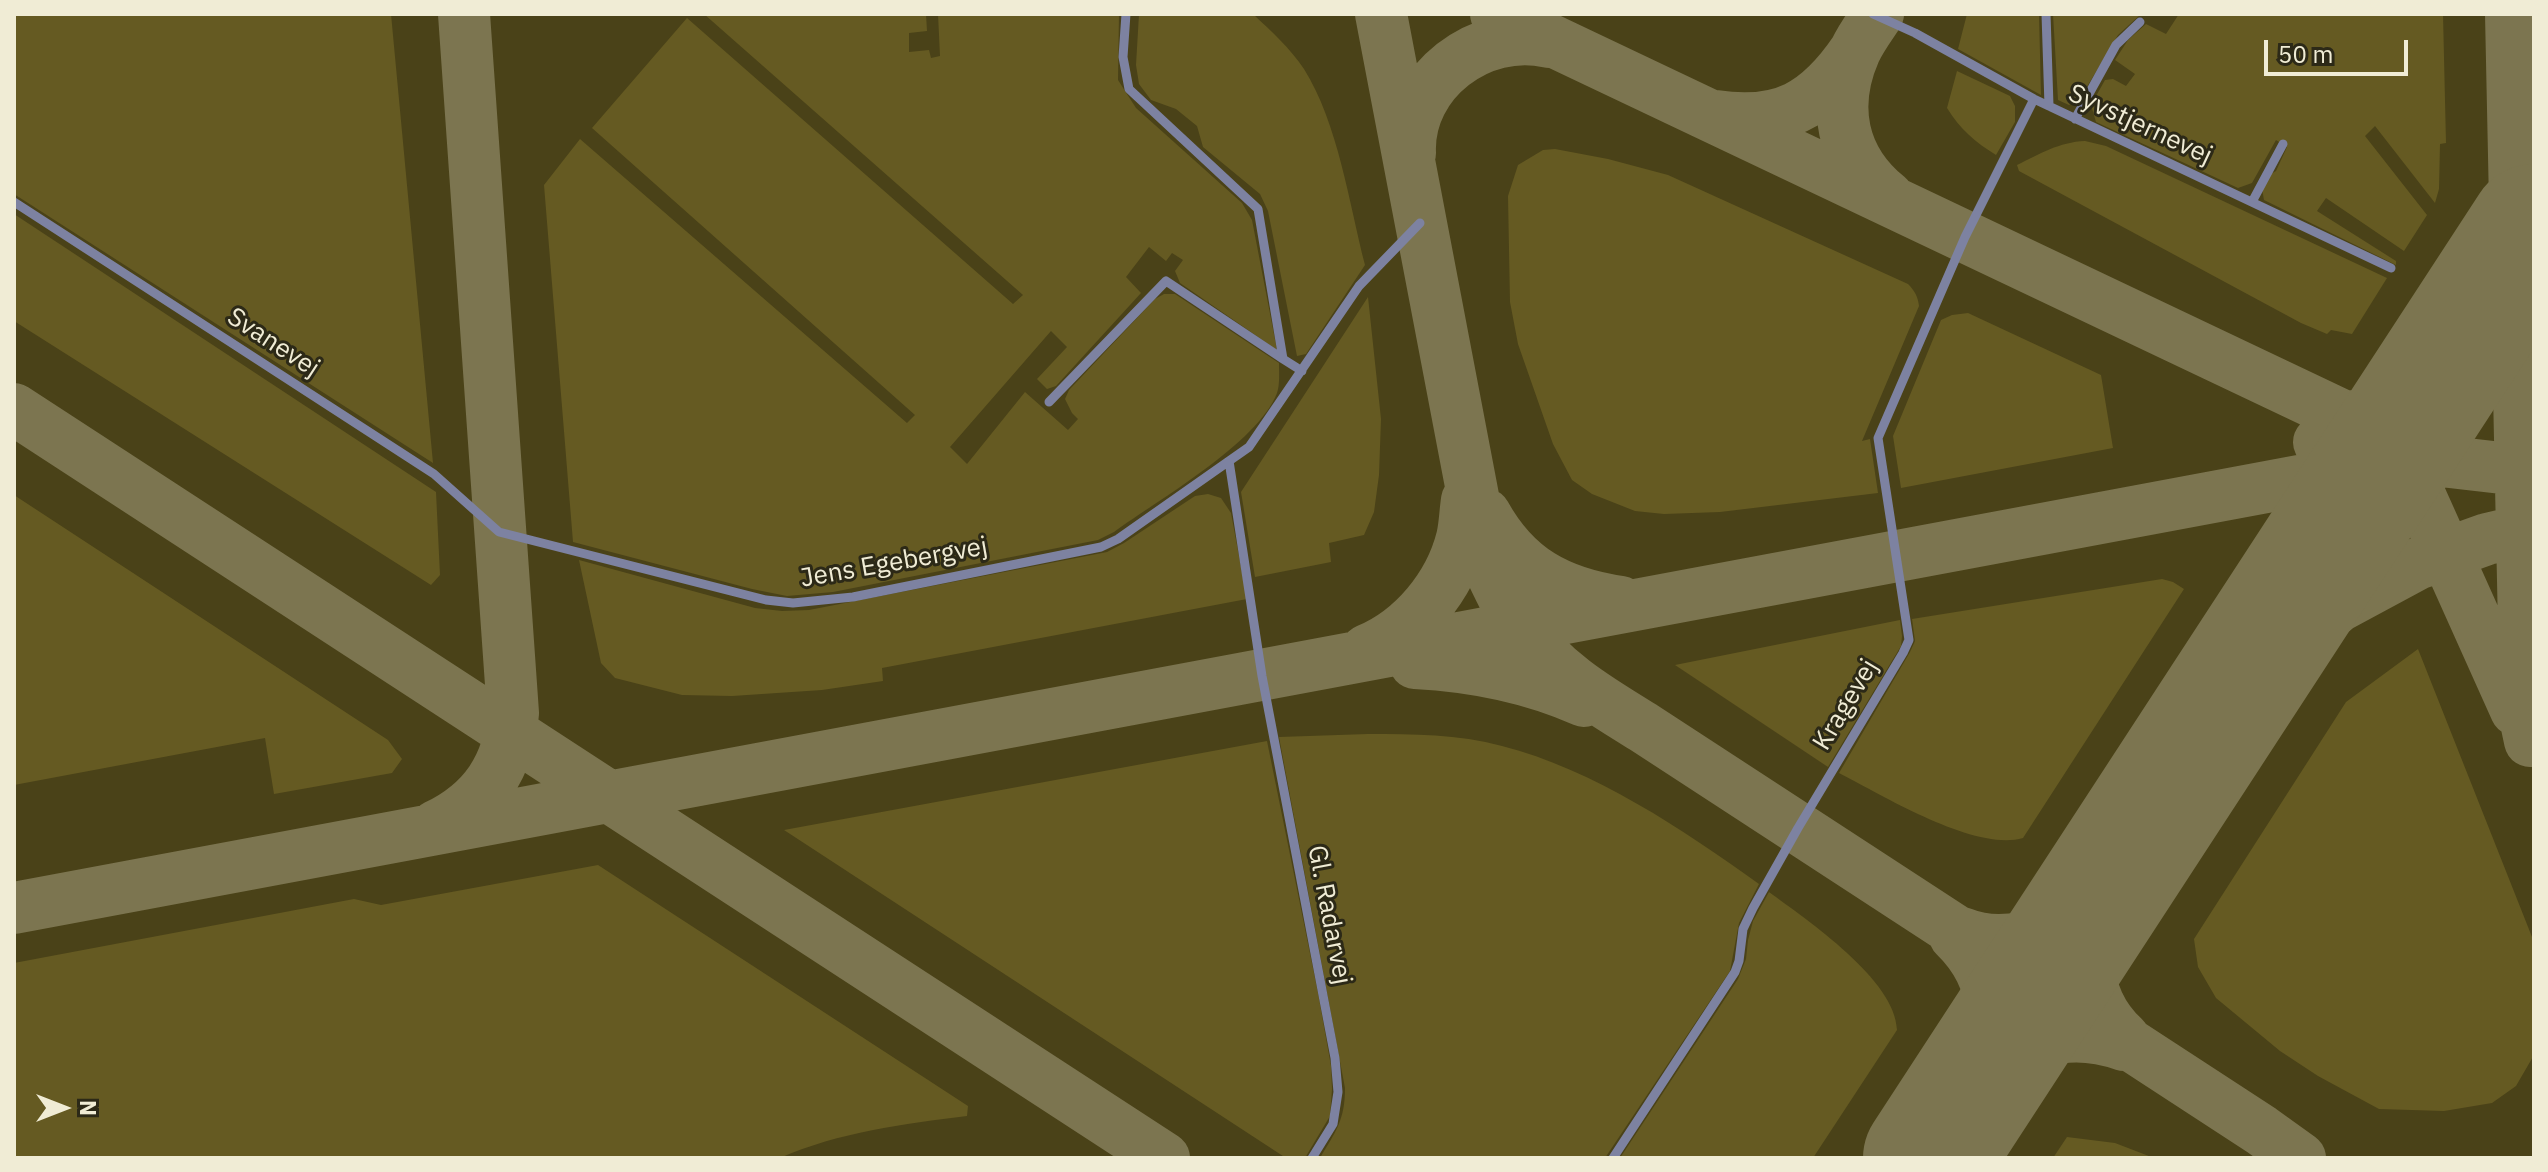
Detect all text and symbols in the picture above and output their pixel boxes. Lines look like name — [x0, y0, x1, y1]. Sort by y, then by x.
scale bar — [2268, 24, 2412, 74]
text: 50 m — [2278, 38, 2333, 70]
street label: Syvstjernevej — [2063, 78, 2217, 172]
street label: Svanevej — [221, 302, 325, 384]
street label: Jens Egebergvej — [798, 531, 990, 595]
street label: Kragevej — [1807, 654, 1885, 756]
street label: Gl. Radarvej — [1300, 843, 1358, 987]
north arrow — [24, 1068, 104, 1148]
text: N — [74, 1100, 103, 1116]

